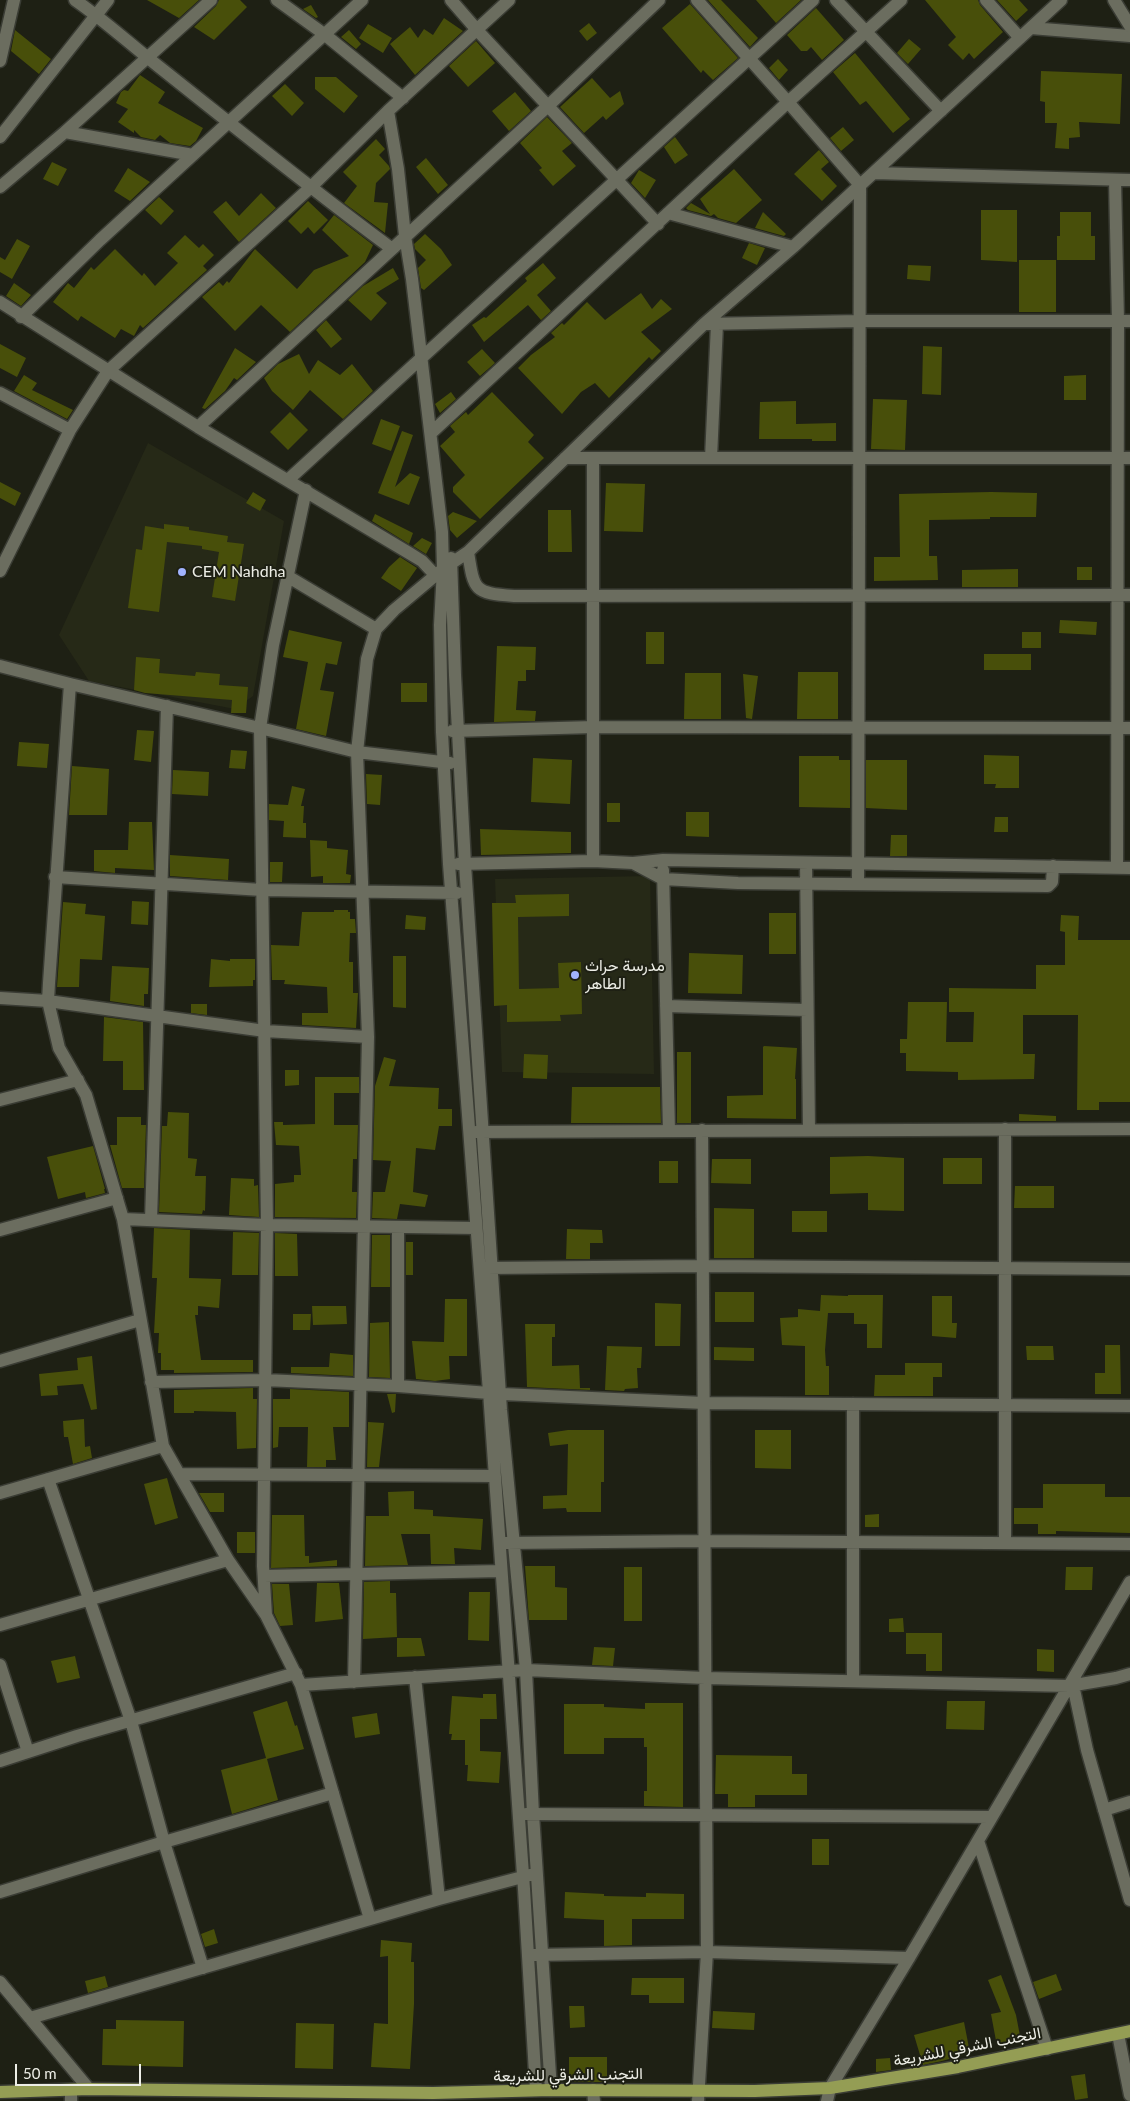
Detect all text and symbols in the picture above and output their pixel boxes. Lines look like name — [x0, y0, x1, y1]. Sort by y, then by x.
place label: CEM Nahdha — [192, 562, 286, 582]
marker: CEM Nahdha — [176, 566, 188, 578]
place label: مدرسة حراث الطاهر — [585, 956, 665, 994]
marker: مدرسة حراث الطاهر — [569, 969, 581, 981]
street label: التجنب الشرقي للشريعة — [892, 2023, 1042, 2071]
scale bar — [18, 2054, 144, 2086]
text: 50 m — [23, 2064, 57, 2082]
street label: التجنب الشرقي للشريعة — [493, 2064, 643, 2086]

